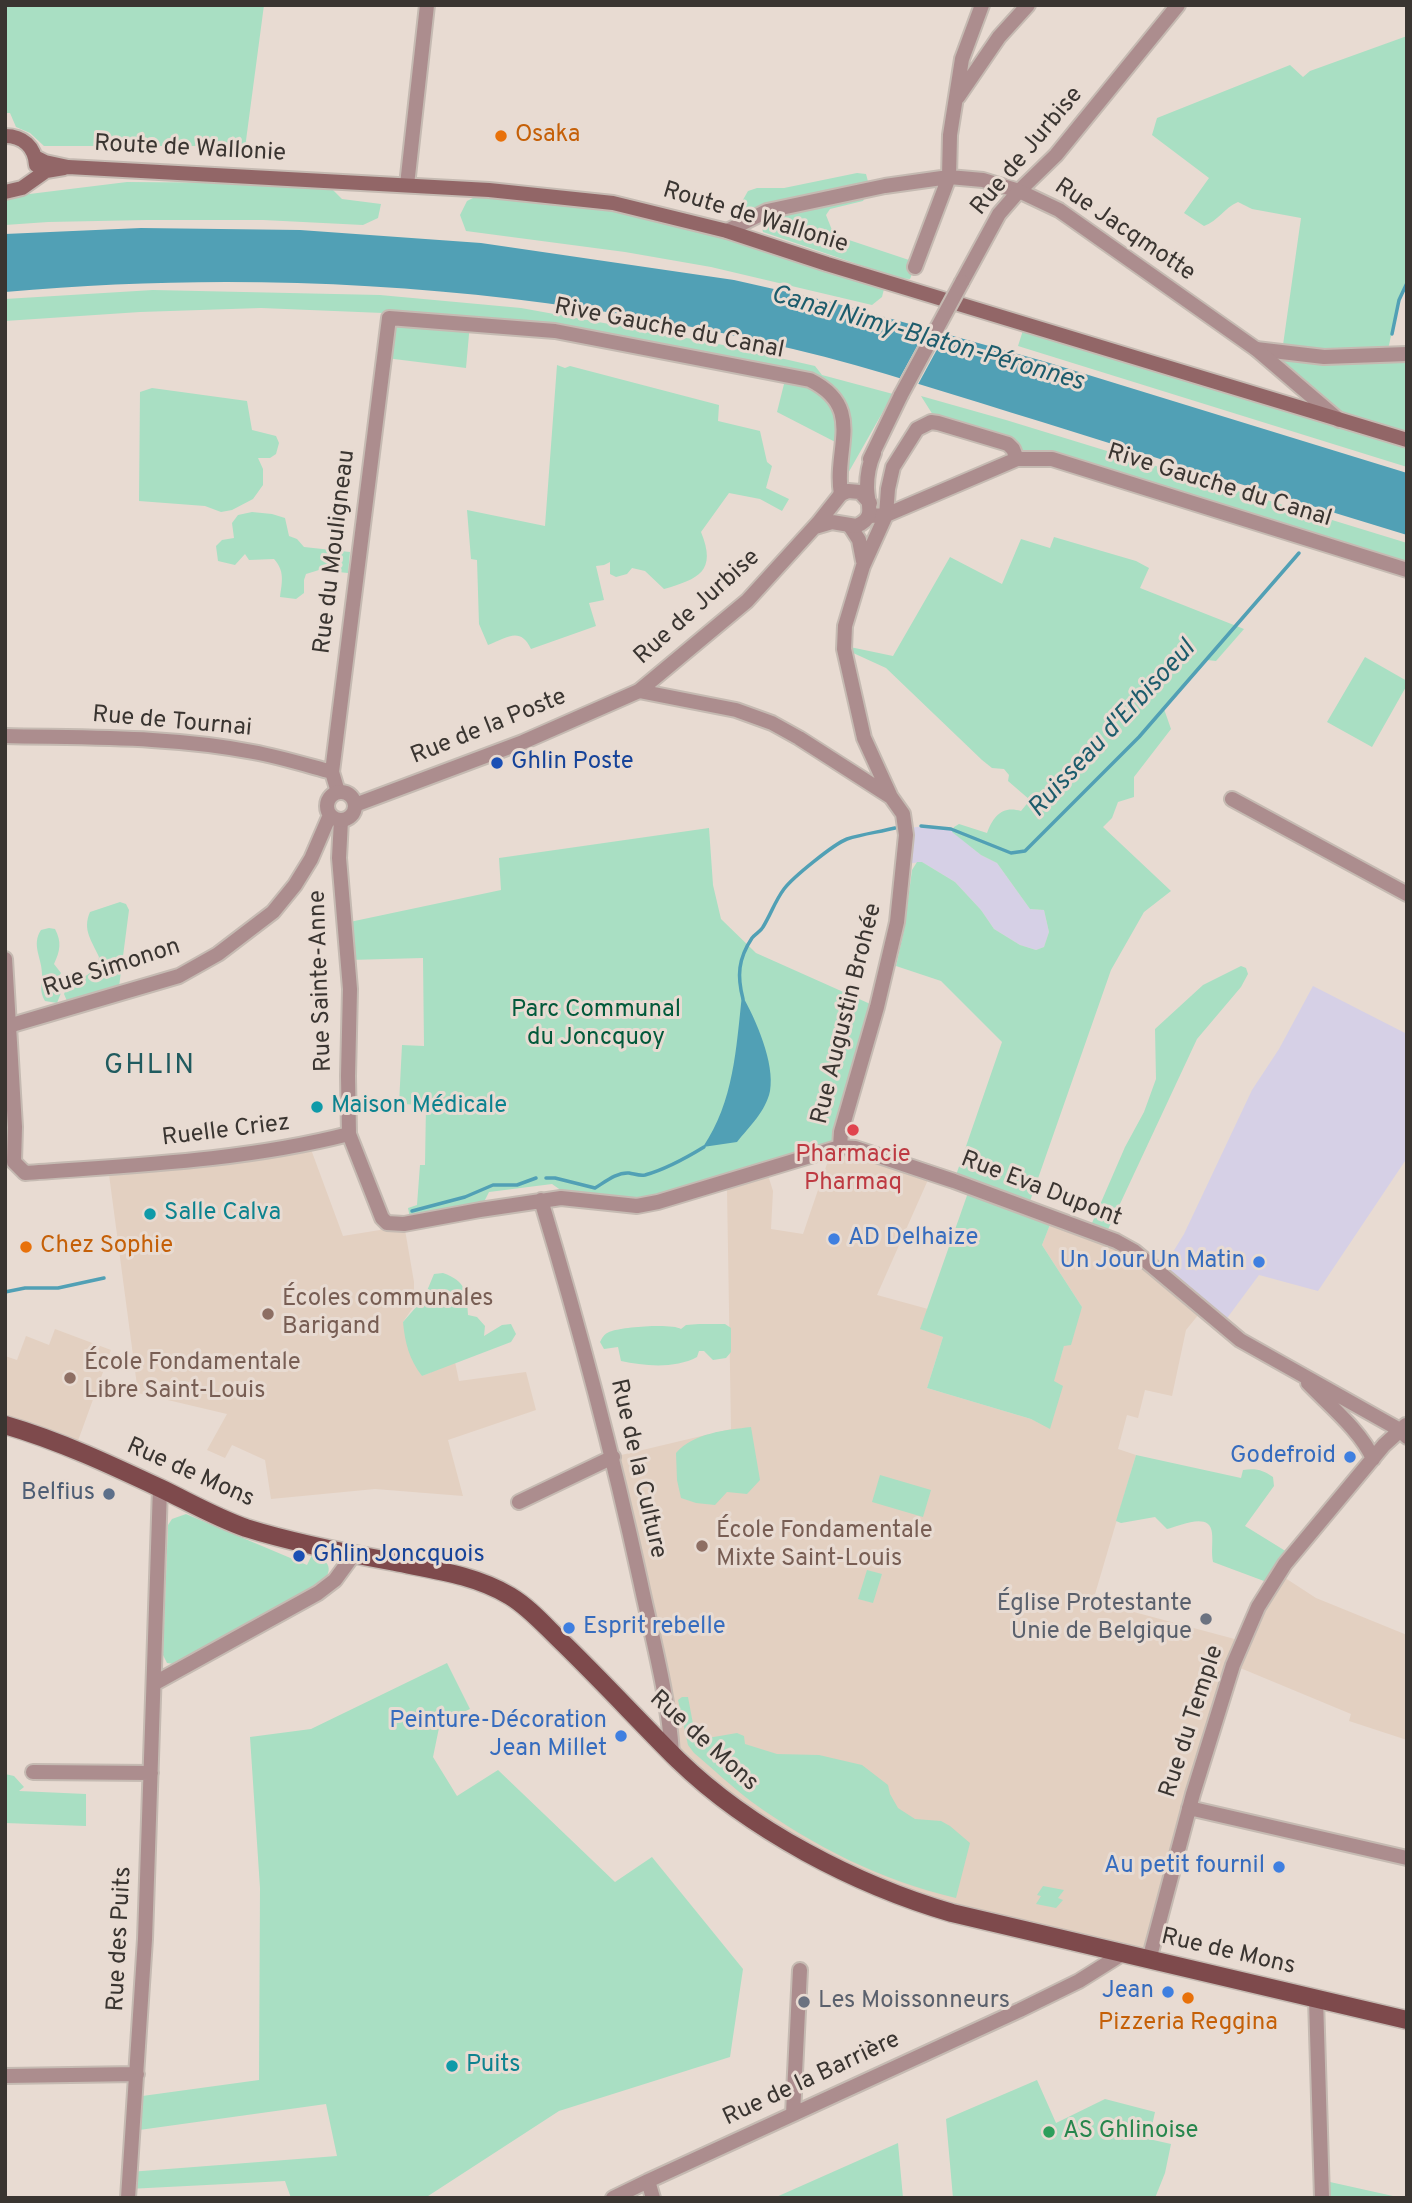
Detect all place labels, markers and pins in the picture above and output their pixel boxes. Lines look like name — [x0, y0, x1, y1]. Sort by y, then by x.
place label: Osaka — [515, 122, 580, 150]
marker: Osaka — [493, 128, 509, 144]
place label: Ghlin Poste — [511, 749, 634, 777]
marker: Ghlin Poste — [489, 755, 505, 771]
place label: Maison Médicale — [331, 1093, 507, 1121]
marker: Maison Médicale — [309, 1099, 325, 1115]
marker: Pharmacie Pharmaq — [845, 1122, 861, 1138]
place label: Pharmacie Pharmaq — [795, 1142, 911, 1198]
place label: Salle Calva — [164, 1200, 281, 1228]
marker: Salle Calva — [142, 1206, 158, 1222]
place label: AD Delhaize — [848, 1225, 978, 1253]
marker: AD Delhaize — [826, 1231, 842, 1247]
place label: Chez Sophie — [40, 1233, 173, 1261]
marker: Chez Sophie — [18, 1239, 34, 1255]
place label: Un Jour Un Matin — [1059, 1248, 1245, 1276]
marker: Un Jour Un Matin — [1251, 1254, 1267, 1270]
place label: Écoles communales Barigand — [282, 1286, 494, 1342]
marker: Écoles communales Barigand — [260, 1306, 276, 1322]
place label: École Fondamentale Libre Saint-Louis — [84, 1350, 301, 1406]
marker: École Fondamentale Libre Saint-Louis — [62, 1370, 78, 1386]
place label: Godefroid — [1230, 1443, 1336, 1471]
marker: Godefroid — [1342, 1449, 1358, 1465]
place label: Belfius — [21, 1480, 95, 1508]
marker: Belfius — [101, 1486, 117, 1502]
place label: École Fondamentale Mixte Saint-Louis — [716, 1518, 933, 1574]
marker: École Fondamentale Mixte Saint-Louis — [694, 1538, 710, 1554]
place label: Ghlin Joncquois — [313, 1542, 485, 1570]
marker: Ghlin Joncquois — [291, 1548, 307, 1564]
place label: Église Protestante Unie de Belgique — [997, 1591, 1192, 1647]
marker: Église Protestante Unie de Belgique — [1198, 1611, 1214, 1627]
place label: Esprit rebelle — [583, 1614, 726, 1642]
marker: Esprit rebelle — [561, 1620, 577, 1636]
place label: Peinture-Décoration Jean Millet — [389, 1708, 607, 1764]
marker: Peinture-Décoration Jean Millet — [613, 1728, 629, 1744]
place label: Au petit fournil — [1104, 1853, 1265, 1881]
marker: Au petit fournil — [1271, 1859, 1287, 1875]
place label: Jean — [1102, 1978, 1154, 2006]
marker: Jean — [1160, 1984, 1176, 2000]
place label: Les Moissonneurs — [818, 1988, 1010, 2016]
marker: Pizzeria Reggina — [1180, 1990, 1196, 2006]
marker: Les Moissonneurs — [796, 1994, 812, 2010]
place label: Pizzeria Reggina — [1098, 2010, 1278, 2038]
place label: Puits — [466, 2052, 520, 2080]
marker: Puits — [444, 2058, 460, 2074]
place label: AS Ghlinoise — [1063, 2118, 1199, 2146]
marker: AS Ghlinoise — [1041, 2124, 1057, 2140]

